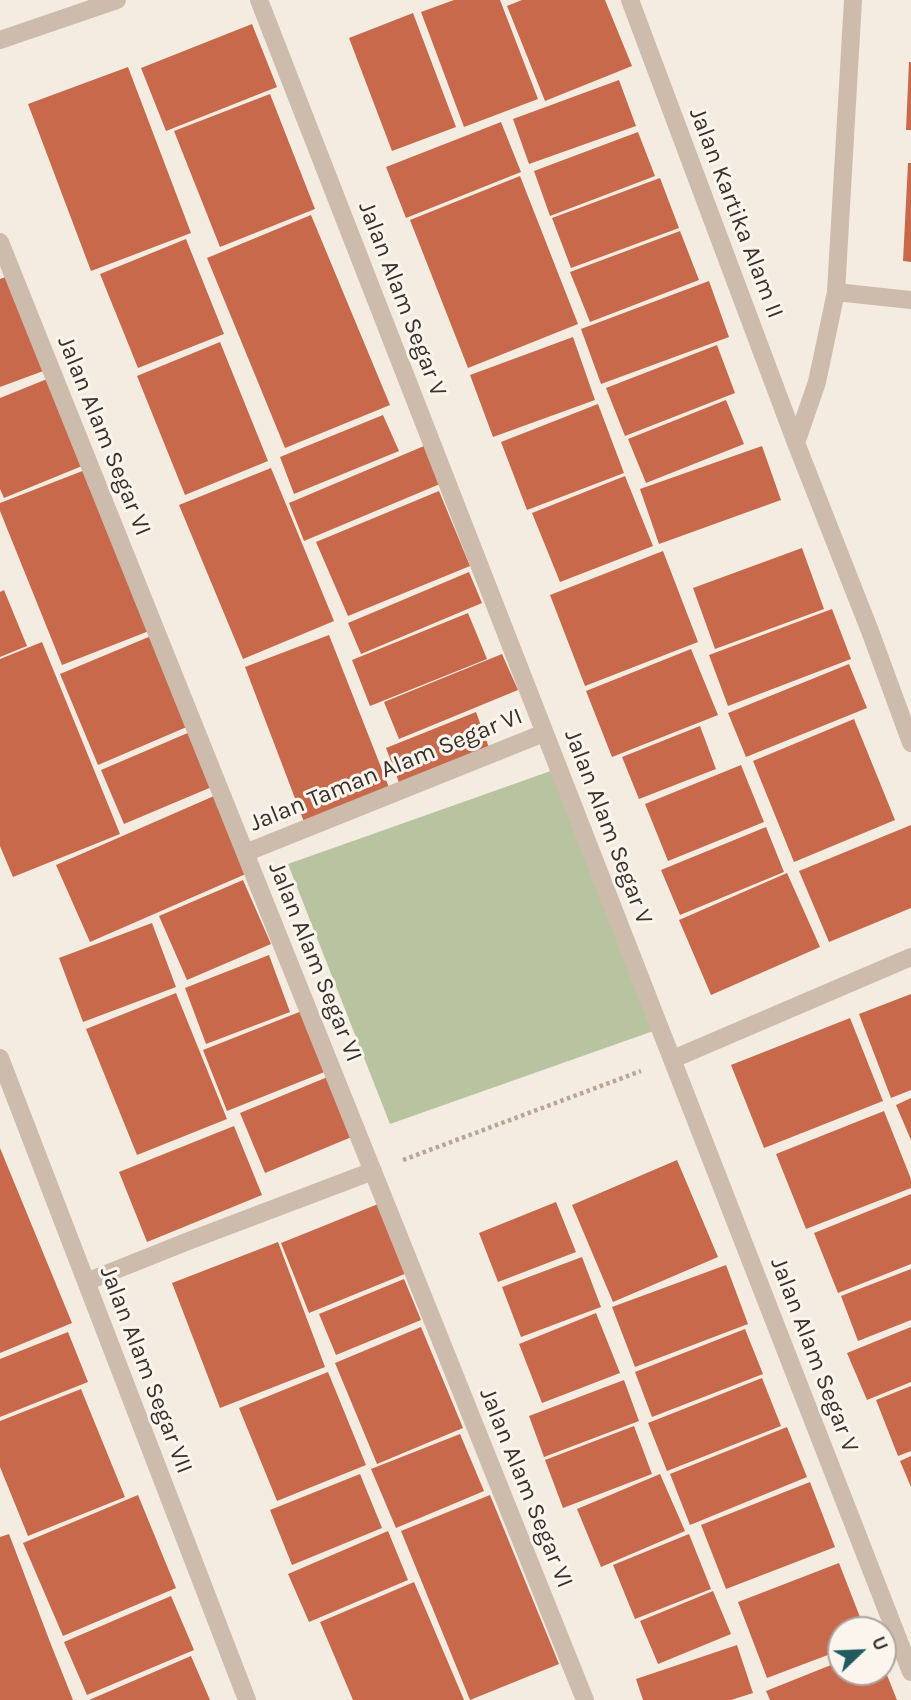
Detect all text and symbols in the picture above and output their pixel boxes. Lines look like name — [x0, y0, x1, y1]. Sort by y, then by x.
street label: Jalan Kartika Alam II — [683, 104, 789, 322]
street label: Jalan Alam Segar V — [352, 198, 452, 400]
street label: Jalan Alam Segar VI — [51, 332, 157, 540]
street label: Jalan Taman Alam Segar VI — [245, 702, 527, 838]
street label: Jalan Alam Segar V — [558, 726, 658, 928]
street label: Jalan Alam Segar VI — [262, 858, 368, 1066]
street label: Jalan Alam Segar V — [764, 1254, 864, 1456]
street label: Jalan Alam Segar VII — [93, 1262, 199, 1478]
street label: Jalan Alam Segar VI — [473, 1384, 579, 1592]
north arrow — [827, 1616, 897, 1686]
text: U — [867, 1633, 892, 1654]

